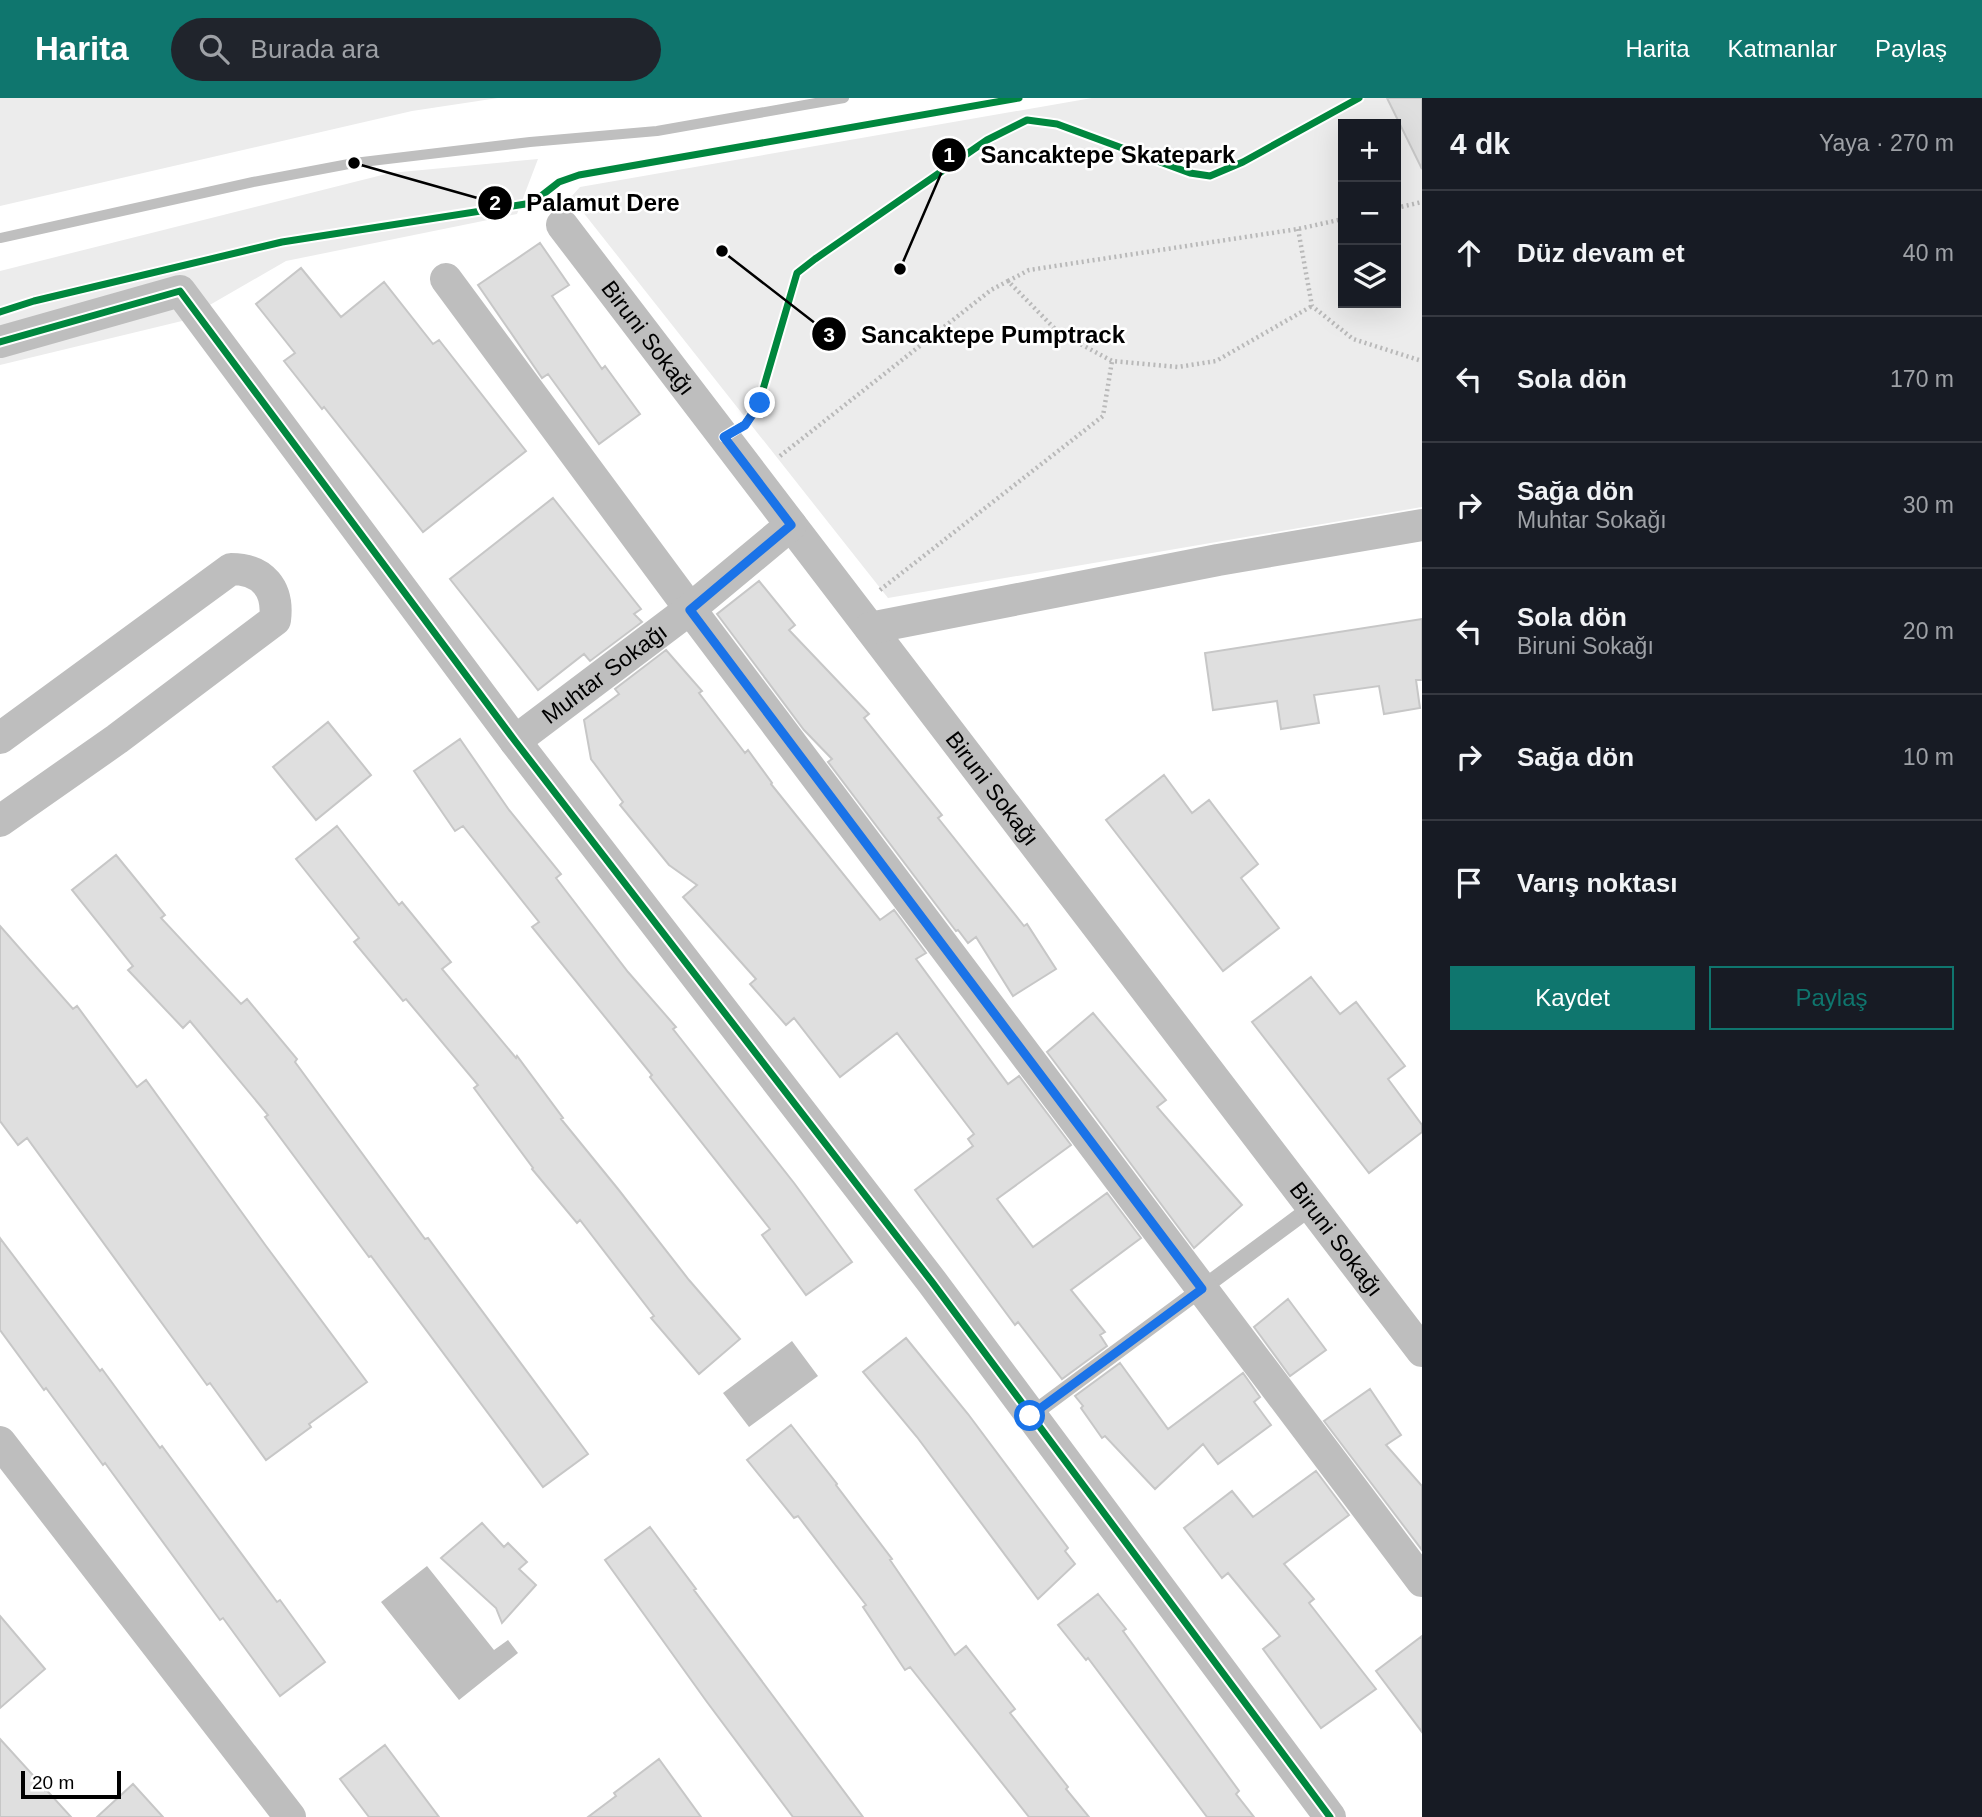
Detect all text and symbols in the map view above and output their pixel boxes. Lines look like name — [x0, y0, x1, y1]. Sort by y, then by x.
search box — [171, 18, 661, 81]
text: Harita — [35, 30, 129, 67]
icon: search — [195, 30, 233, 68]
text: Burada ara — [251, 34, 379, 64]
text: Harita — [1626, 35, 1690, 62]
text: Katmanlar — [1728, 35, 1837, 62]
text: Paylaş — [1875, 35, 1947, 62]
map controls — [1338, 119, 1401, 308]
button: + — [1338, 119, 1401, 182]
text: 4 dk — [1450, 127, 1510, 160]
text: Yaya · 270 m — [1819, 130, 1954, 156]
callout: Sancaktepe Skatepark — [932, 132, 1250, 177]
text: Sancaktepe Skatepark — [981, 141, 1236, 168]
text: 1 — [943, 143, 955, 166]
callout: Palamut Dere — [477, 180, 694, 225]
button: − — [1338, 182, 1401, 245]
text: Palamut Dere — [526, 189, 680, 216]
text: 2 — [489, 191, 501, 214]
icon: ahead — [1450, 234, 1488, 272]
text: Düz devam et — [1517, 238, 1685, 268]
text: 40 m — [1903, 240, 1954, 266]
button: layers — [1338, 245, 1401, 308]
street label: Biruni Sokağı — [596, 276, 700, 400]
callout: Sancaktepe Pumptrack — [812, 312, 1139, 357]
text: Sancaktepe Pumptrack — [861, 321, 1126, 348]
text: 3 — [823, 323, 835, 346]
icon: left — [1450, 360, 1488, 398]
text: Sola dön — [1517, 364, 1627, 394]
text: 170 m — [1890, 366, 1954, 392]
route end — [744, 387, 775, 418]
text: Sağa dön — [1517, 476, 1634, 506]
icon: right — [1450, 486, 1488, 524]
text: 30 m — [1903, 492, 1954, 518]
text: Muhtar Sokağı — [1517, 507, 1667, 533]
text: Sola dön — [1517, 602, 1627, 632]
icon: left — [1450, 612, 1488, 650]
street label: Muhtar Sokağı — [537, 618, 672, 729]
text: 20 m — [1903, 618, 1954, 644]
text: Biruni Sokağı — [1517, 633, 1654, 659]
street label: Biruni Sokağı — [940, 726, 1044, 851]
icon: right — [1450, 738, 1488, 776]
text: Sağa dön — [1517, 742, 1634, 772]
text: 10 m — [1903, 744, 1954, 770]
icon: arrive — [1450, 864, 1488, 902]
text: Varış noktası — [1517, 868, 1677, 898]
button: Kaydet — [1450, 966, 1695, 1030]
button: Paylaş — [1709, 966, 1954, 1030]
street label: Biruni Sokağı — [1285, 1177, 1388, 1301]
route start — [1014, 1400, 1045, 1431]
scale bar — [21, 1768, 121, 1800]
text: 20 m — [32, 1772, 74, 1793]

